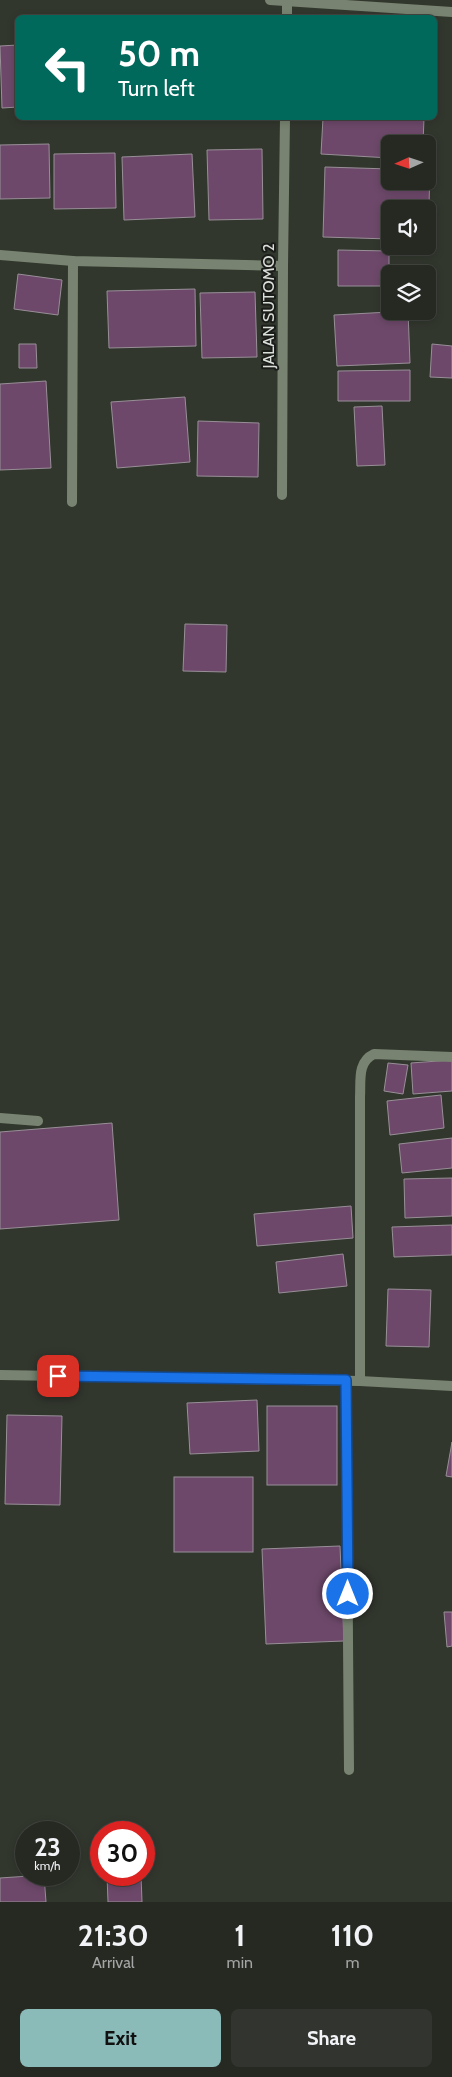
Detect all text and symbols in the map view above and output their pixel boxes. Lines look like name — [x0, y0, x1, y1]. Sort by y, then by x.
text: 50 m — [118, 32, 200, 75]
icon: left — [35, 35, 100, 100]
text: Turn left — [118, 75, 195, 102]
north arrow — [381, 135, 436, 190]
map controls — [381, 135, 436, 320]
button: sound — [381, 200, 436, 255]
street label: JALAN SUTOMO 2 — [259, 243, 278, 370]
button: layers — [381, 265, 436, 320]
pin — [37, 1355, 79, 1397]
icon: arrive — [44, 1362, 72, 1390]
position arrow — [321, 1567, 373, 1619]
speed limit sign: 30 — [90, 1821, 155, 1886]
text: 23 — [34, 1832, 61, 1862]
text: km/h — [34, 1858, 61, 1873]
text: 21:30 — [78, 1917, 149, 1954]
text: 1 — [234, 1917, 245, 1954]
text: 110 — [331, 1917, 374, 1954]
text: Arrival — [92, 1953, 135, 1972]
text: min — [227, 1953, 253, 1972]
text: m — [345, 1953, 360, 1972]
button: Exit — [20, 2009, 221, 2067]
button: Share — [231, 2009, 432, 2067]

